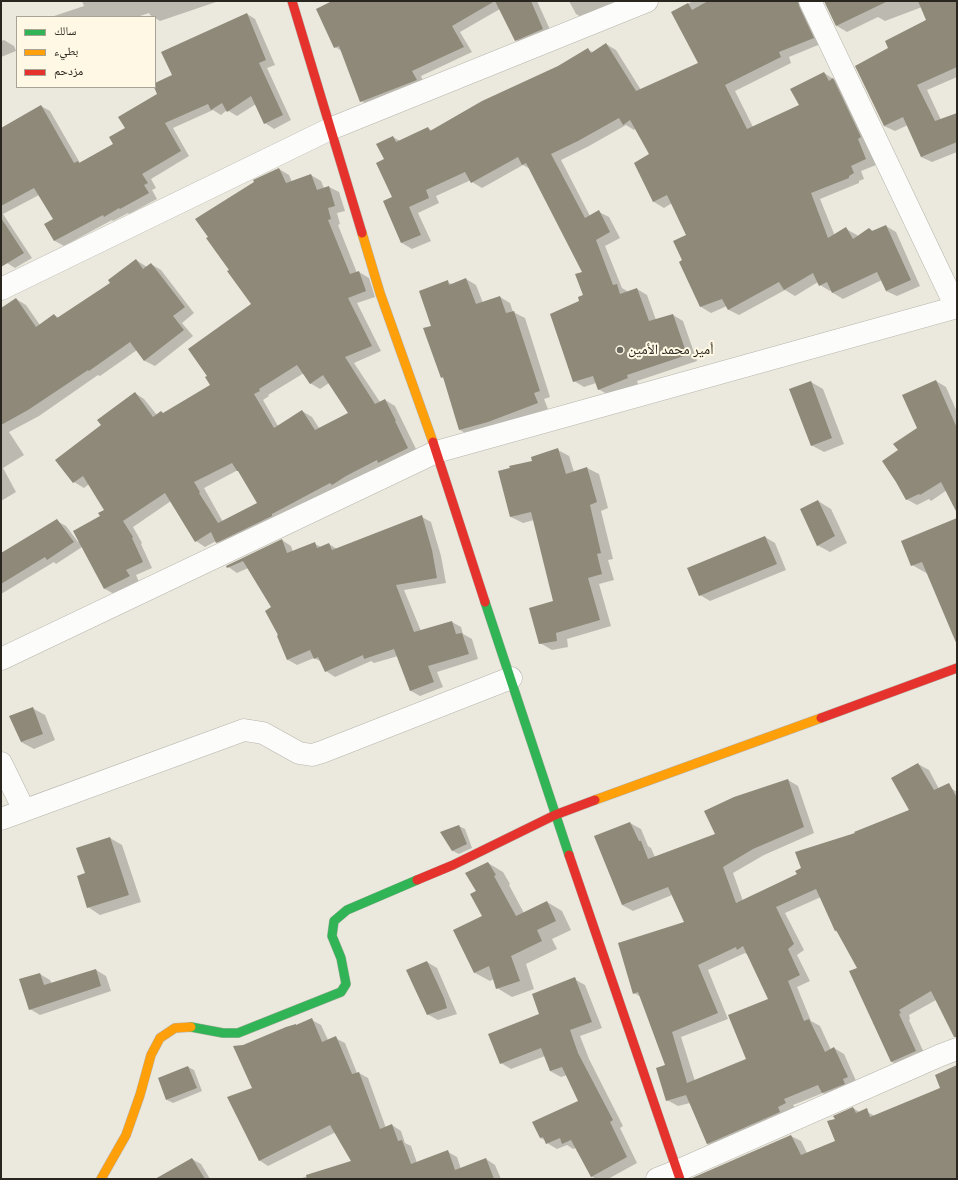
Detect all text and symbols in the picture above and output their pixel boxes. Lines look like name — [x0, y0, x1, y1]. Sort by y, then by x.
legend — [16, 16, 156, 88]
text: سالك — [54, 24, 76, 38]
text: بطيء — [54, 44, 78, 58]
text: مزدحم — [54, 64, 83, 78]
place label: أمير محمد الأمين — [628, 342, 714, 358]
marker: أمير محمد الأمين — [615, 345, 625, 355]

